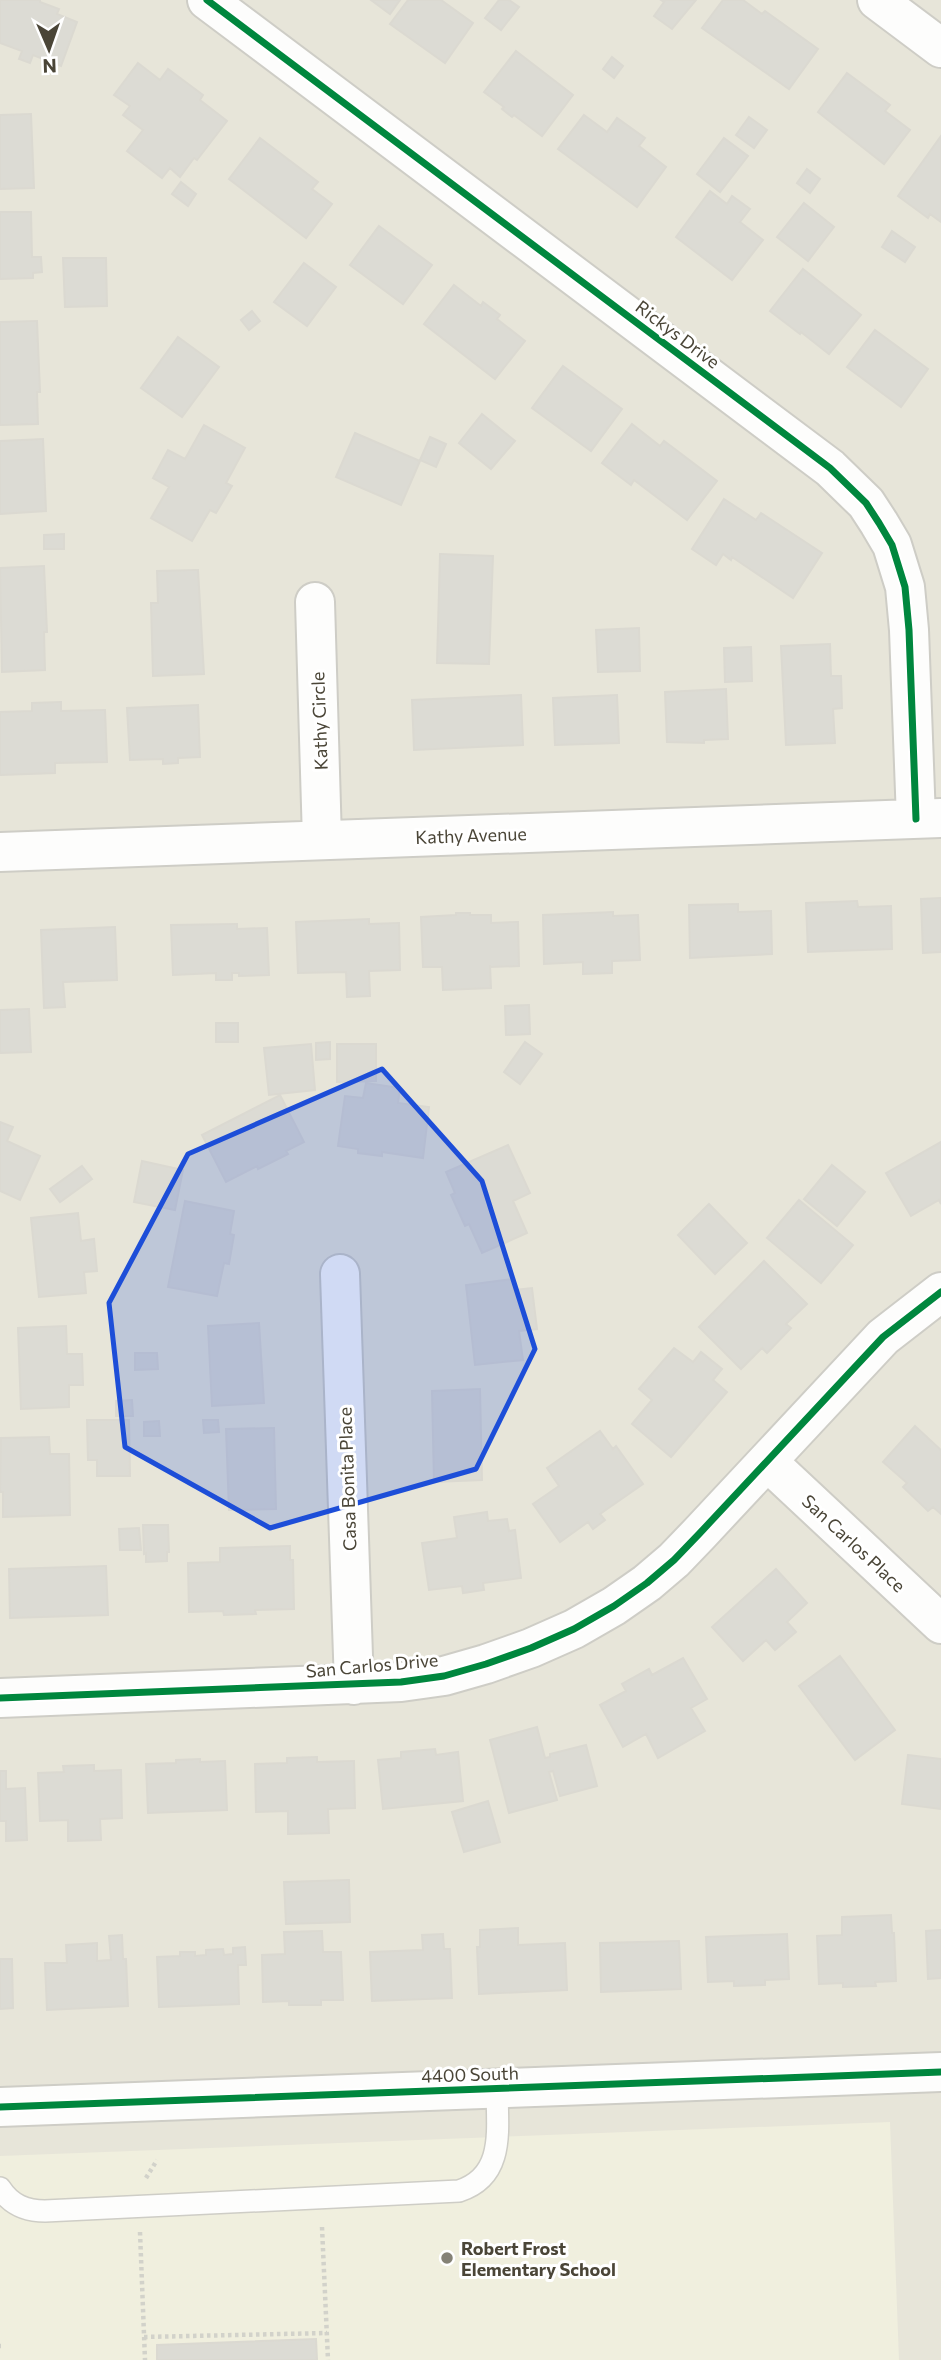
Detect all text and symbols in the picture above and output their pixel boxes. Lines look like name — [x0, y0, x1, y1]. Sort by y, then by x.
north arrow — [14, 14, 84, 84]
text: N — [42, 55, 57, 78]
street label: Rickys Drive — [632, 295, 724, 373]
street label: Kathy Circle — [306, 671, 332, 771]
street label: Kathy Avenue — [415, 822, 527, 848]
street label: Casa Bonita Place — [333, 1407, 361, 1551]
street label: San Carlos Place — [798, 1490, 910, 1596]
street label: San Carlos Drive — [305, 1648, 439, 1682]
street label: 4400 South — [421, 2061, 519, 2087]
place label: Robert Frost Elementary School — [461, 2237, 616, 2280]
marker: Robert Frost Elementary School — [439, 2250, 455, 2266]

